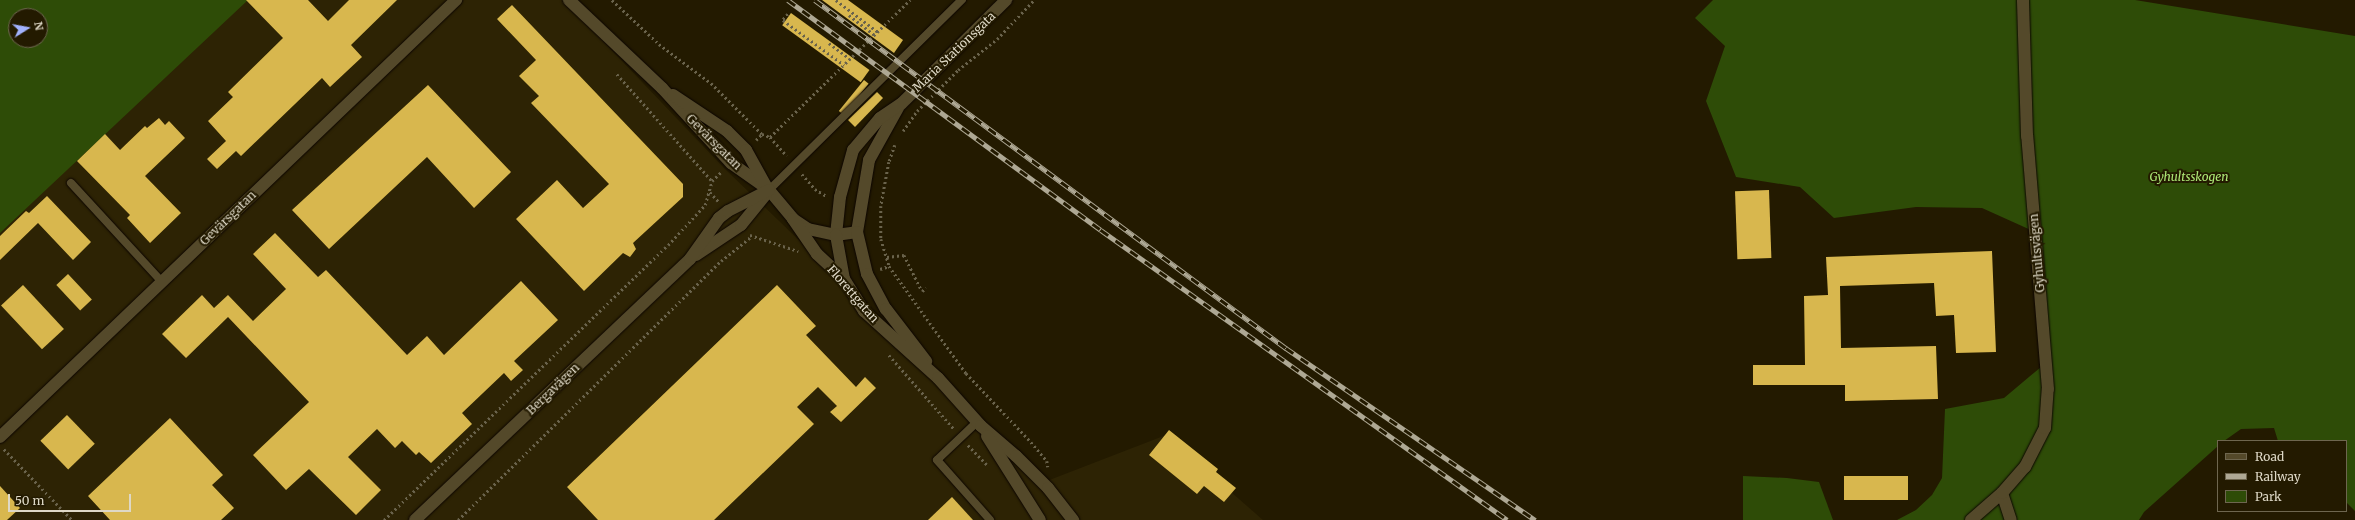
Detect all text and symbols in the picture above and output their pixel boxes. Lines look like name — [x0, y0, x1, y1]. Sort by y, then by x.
north arrow — [8, 8, 48, 48]
street label: Maria Stationsgata — [910, 9, 998, 95]
text: N — [31, 20, 46, 32]
street label: Gevärsgatan — [683, 111, 745, 173]
park label: Gyhultsskogen — [2149, 170, 2229, 184]
street label: Gevärsgatan — [197, 188, 259, 248]
street label: Gyhultsvägen — [2026, 213, 2048, 293]
street label: Florettgatan — [824, 262, 882, 326]
street label: Bergavägen — [524, 360, 582, 418]
legend — [2217, 440, 2347, 512]
text: Road — [2255, 449, 2284, 464]
text: Railway — [2255, 469, 2301, 484]
scale bar — [10, 486, 133, 512]
text: Park — [2255, 489, 2282, 504]
text: 50 m — [15, 493, 44, 508]

